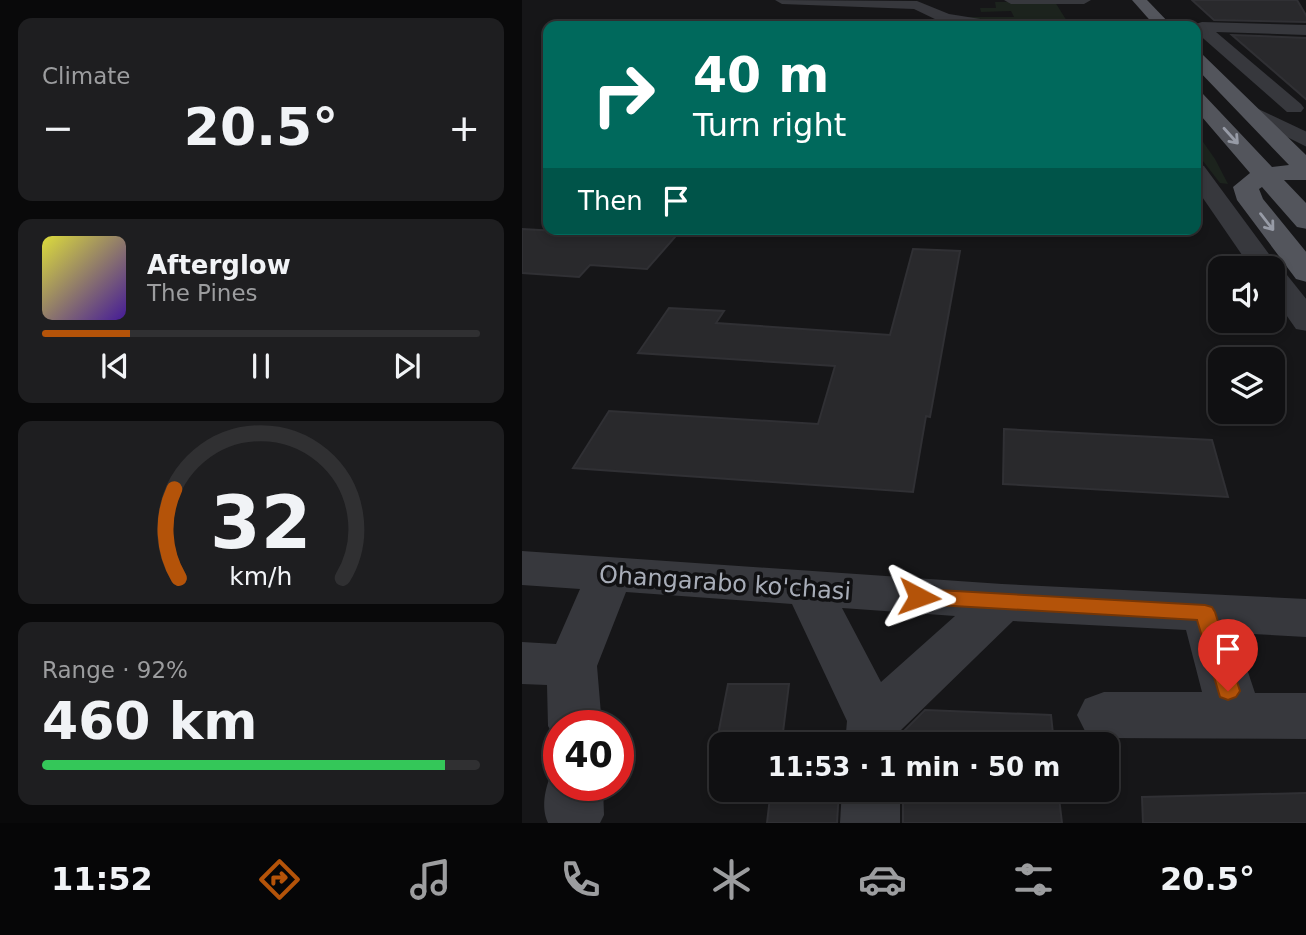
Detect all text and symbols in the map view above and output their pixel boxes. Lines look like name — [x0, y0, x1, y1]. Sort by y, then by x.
text: 40 m — [693, 47, 829, 104]
icon: right — [578, 49, 669, 140]
text: Climate — [42, 63, 131, 89]
text: 20.5° — [184, 97, 338, 157]
text: − — [42, 106, 74, 150]
text: + — [448, 106, 480, 150]
text: Turn right — [693, 106, 846, 144]
one-way arrow — [1223, 127, 1239, 145]
icon: arrive — [657, 182, 695, 220]
text: Then — [578, 186, 643, 216]
one-way arrow — [1259, 212, 1274, 230]
text: Afterglow — [147, 250, 291, 280]
map controls — [1208, 256, 1285, 424]
button: sound — [1208, 256, 1285, 333]
text: The Pines — [147, 280, 258, 306]
icon: previous — [96, 347, 134, 385]
icon: pause — [242, 347, 280, 385]
icon: next — [388, 347, 426, 385]
button: layers — [1208, 347, 1285, 424]
text: 32 — [210, 481, 312, 566]
street label: Ohangarabo ko'chasi — [598, 560, 852, 606]
position arrow — [882, 560, 956, 634]
text: km/h — [229, 562, 293, 591]
pin — [1198, 619, 1258, 691]
icon: arrive — [1209, 630, 1247, 668]
text: Range · 92% — [42, 657, 188, 683]
text: 460 km — [42, 691, 257, 751]
speed limit sign: 40 — [543, 710, 634, 801]
text: 11:53 · 1 min · 50 m — [768, 752, 1060, 782]
icon: directions — [255, 855, 304, 904]
icon: music — [406, 855, 455, 904]
icon: phone — [556, 855, 605, 904]
icon: climate — [707, 855, 756, 904]
icon: car — [858, 855, 907, 904]
icon: filters — [1009, 855, 1058, 904]
text: 11:52 — [51, 860, 153, 898]
text: 20.5° — [1160, 860, 1255, 898]

